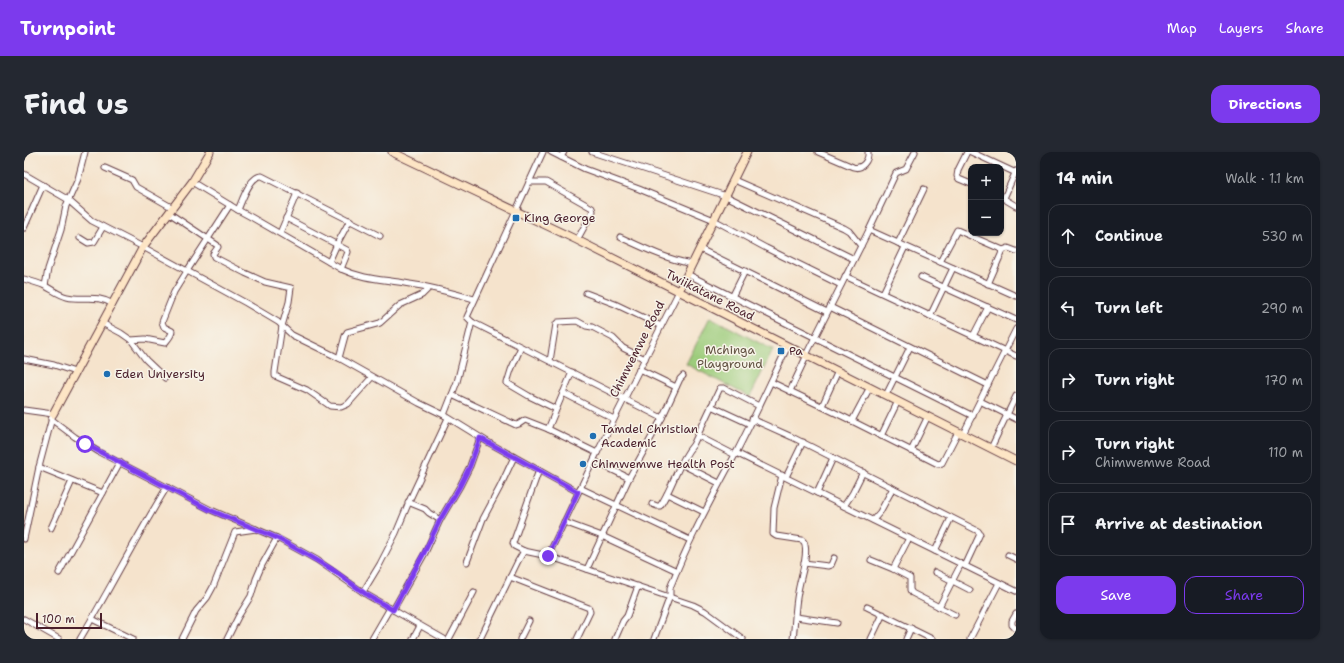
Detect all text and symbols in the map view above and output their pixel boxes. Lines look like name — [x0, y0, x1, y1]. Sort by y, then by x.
text: Turnpoint — [20, 16, 116, 41]
text: Map — [1167, 19, 1197, 37]
text: Layers — [1219, 19, 1263, 37]
text: Share — [1285, 19, 1324, 37]
text: Find us — [24, 85, 129, 123]
button: Directions — [1211, 85, 1320, 123]
map controls — [968, 164, 1004, 236]
button: + — [968, 164, 1004, 200]
text: 14 min — [1056, 167, 1113, 189]
text: Walk · 1.1 km — [1225, 170, 1304, 187]
button: − — [968, 200, 1004, 236]
place label: King George — [524, 210, 596, 226]
marker: King George — [511, 213, 521, 223]
icon: ahead — [1057, 225, 1079, 247]
text: Continue — [1095, 226, 1163, 246]
text: 530 m — [1262, 228, 1303, 245]
street label: Twiikatane Road — [663, 266, 758, 324]
icon: left — [1057, 297, 1079, 319]
street label: Chimwemwe Road — [606, 298, 668, 400]
text: Turn left — [1095, 298, 1163, 318]
text: 290 m — [1261, 300, 1303, 317]
park label: Mchinga Playground — [697, 342, 763, 372]
place label: Pa — [789, 343, 803, 359]
marker: Pa — [776, 346, 786, 356]
place label: Eden University — [115, 366, 205, 382]
marker: Eden University — [102, 369, 112, 379]
icon: right — [1057, 369, 1079, 391]
text: Turn right — [1095, 370, 1175, 390]
text: 170 m — [1265, 372, 1303, 389]
place label: Tamdel Christian Academic — [601, 421, 698, 451]
marker: Tamdel Christian Academic — [588, 431, 598, 441]
text: Turn right — [1095, 434, 1175, 454]
route start — [76, 435, 94, 453]
icon: right — [1057, 441, 1079, 463]
text: 110 m — [1268, 444, 1303, 461]
text: Chimwemwe Road — [1095, 454, 1210, 471]
place label: Chimwemwe Health Post — [591, 456, 735, 472]
marker: Chimwemwe Health Post — [578, 459, 588, 469]
icon: arrive — [1057, 513, 1079, 535]
text: Arrive at destination — [1095, 514, 1263, 534]
route end — [539, 547, 557, 565]
button: Save — [1056, 576, 1176, 614]
button: Share — [1184, 576, 1304, 614]
scale bar — [36, 611, 102, 630]
text: 100 m — [42, 612, 75, 627]

